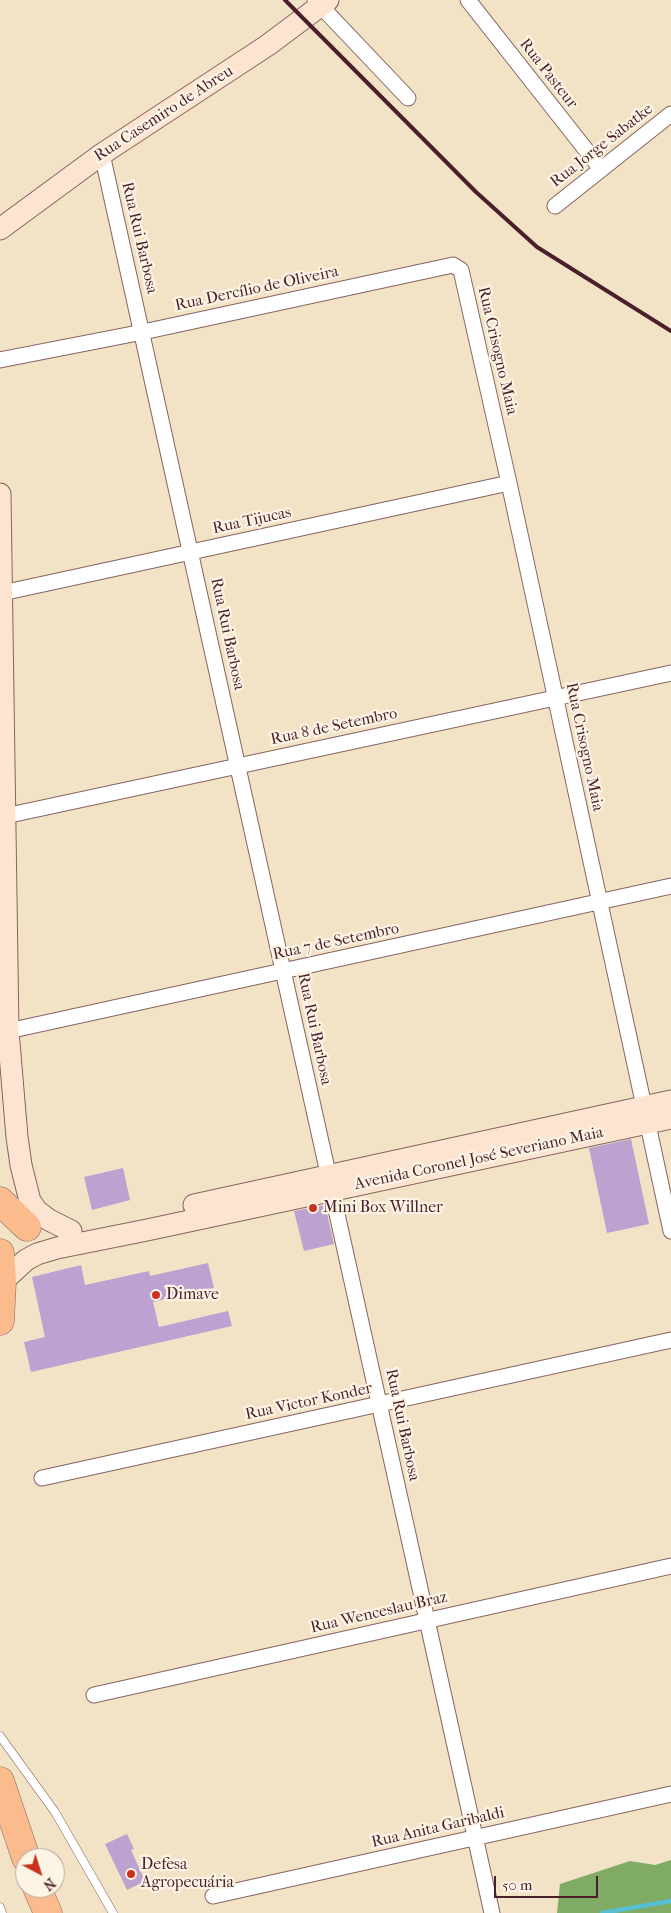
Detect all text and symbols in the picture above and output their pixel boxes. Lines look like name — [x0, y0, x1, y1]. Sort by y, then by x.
street label: Rua Pasteur — [515, 35, 581, 113]
street label: Rua Casemiro de Abreu — [91, 62, 237, 166]
street label: Rua Jorge Sabatke — [547, 100, 657, 192]
street label: Rua Rui Barbosa — [117, 180, 161, 296]
street label: Rua Dercílio de Oliveira — [174, 262, 340, 316]
street label: Rua Crisogno Maia — [473, 285, 521, 417]
street label: Rua Tijucas — [211, 503, 293, 539]
street label: Rua Rui Barbosa — [206, 576, 248, 692]
street label: Rua Crisogno Maia — [561, 681, 607, 813]
street label: Rua 8 de Setembro — [269, 704, 399, 750]
street label: Rua 7 de Setembro — [271, 919, 401, 965]
street label: Rua Rui Barbosa — [293, 971, 335, 1087]
street label: Avenida Coronel José Severiano Maia — [353, 1123, 605, 1195]
place label: Mini Box Willner — [323, 1198, 443, 1218]
marker: Mini Box Willner — [307, 1202, 319, 1214]
place label: Dimave — [166, 1285, 219, 1305]
marker: Dimave — [150, 1289, 162, 1301]
street label: Rua Rui Barbosa — [381, 1367, 423, 1483]
street label: Rua Victor Konder — [244, 1379, 374, 1425]
street label: Rua Wenceslau Braz — [309, 1588, 449, 1638]
street label: Rua Anita Garibaldi — [370, 1803, 506, 1853]
north arrow — [15, 1848, 65, 1898]
place label: Defesa Agropecuária — [141, 1855, 234, 1893]
scale bar — [496, 1866, 600, 1898]
marker: Defesa Agropecuária — [125, 1868, 137, 1880]
text: N — [40, 1874, 59, 1894]
text: 50 m — [502, 1876, 532, 1894]

